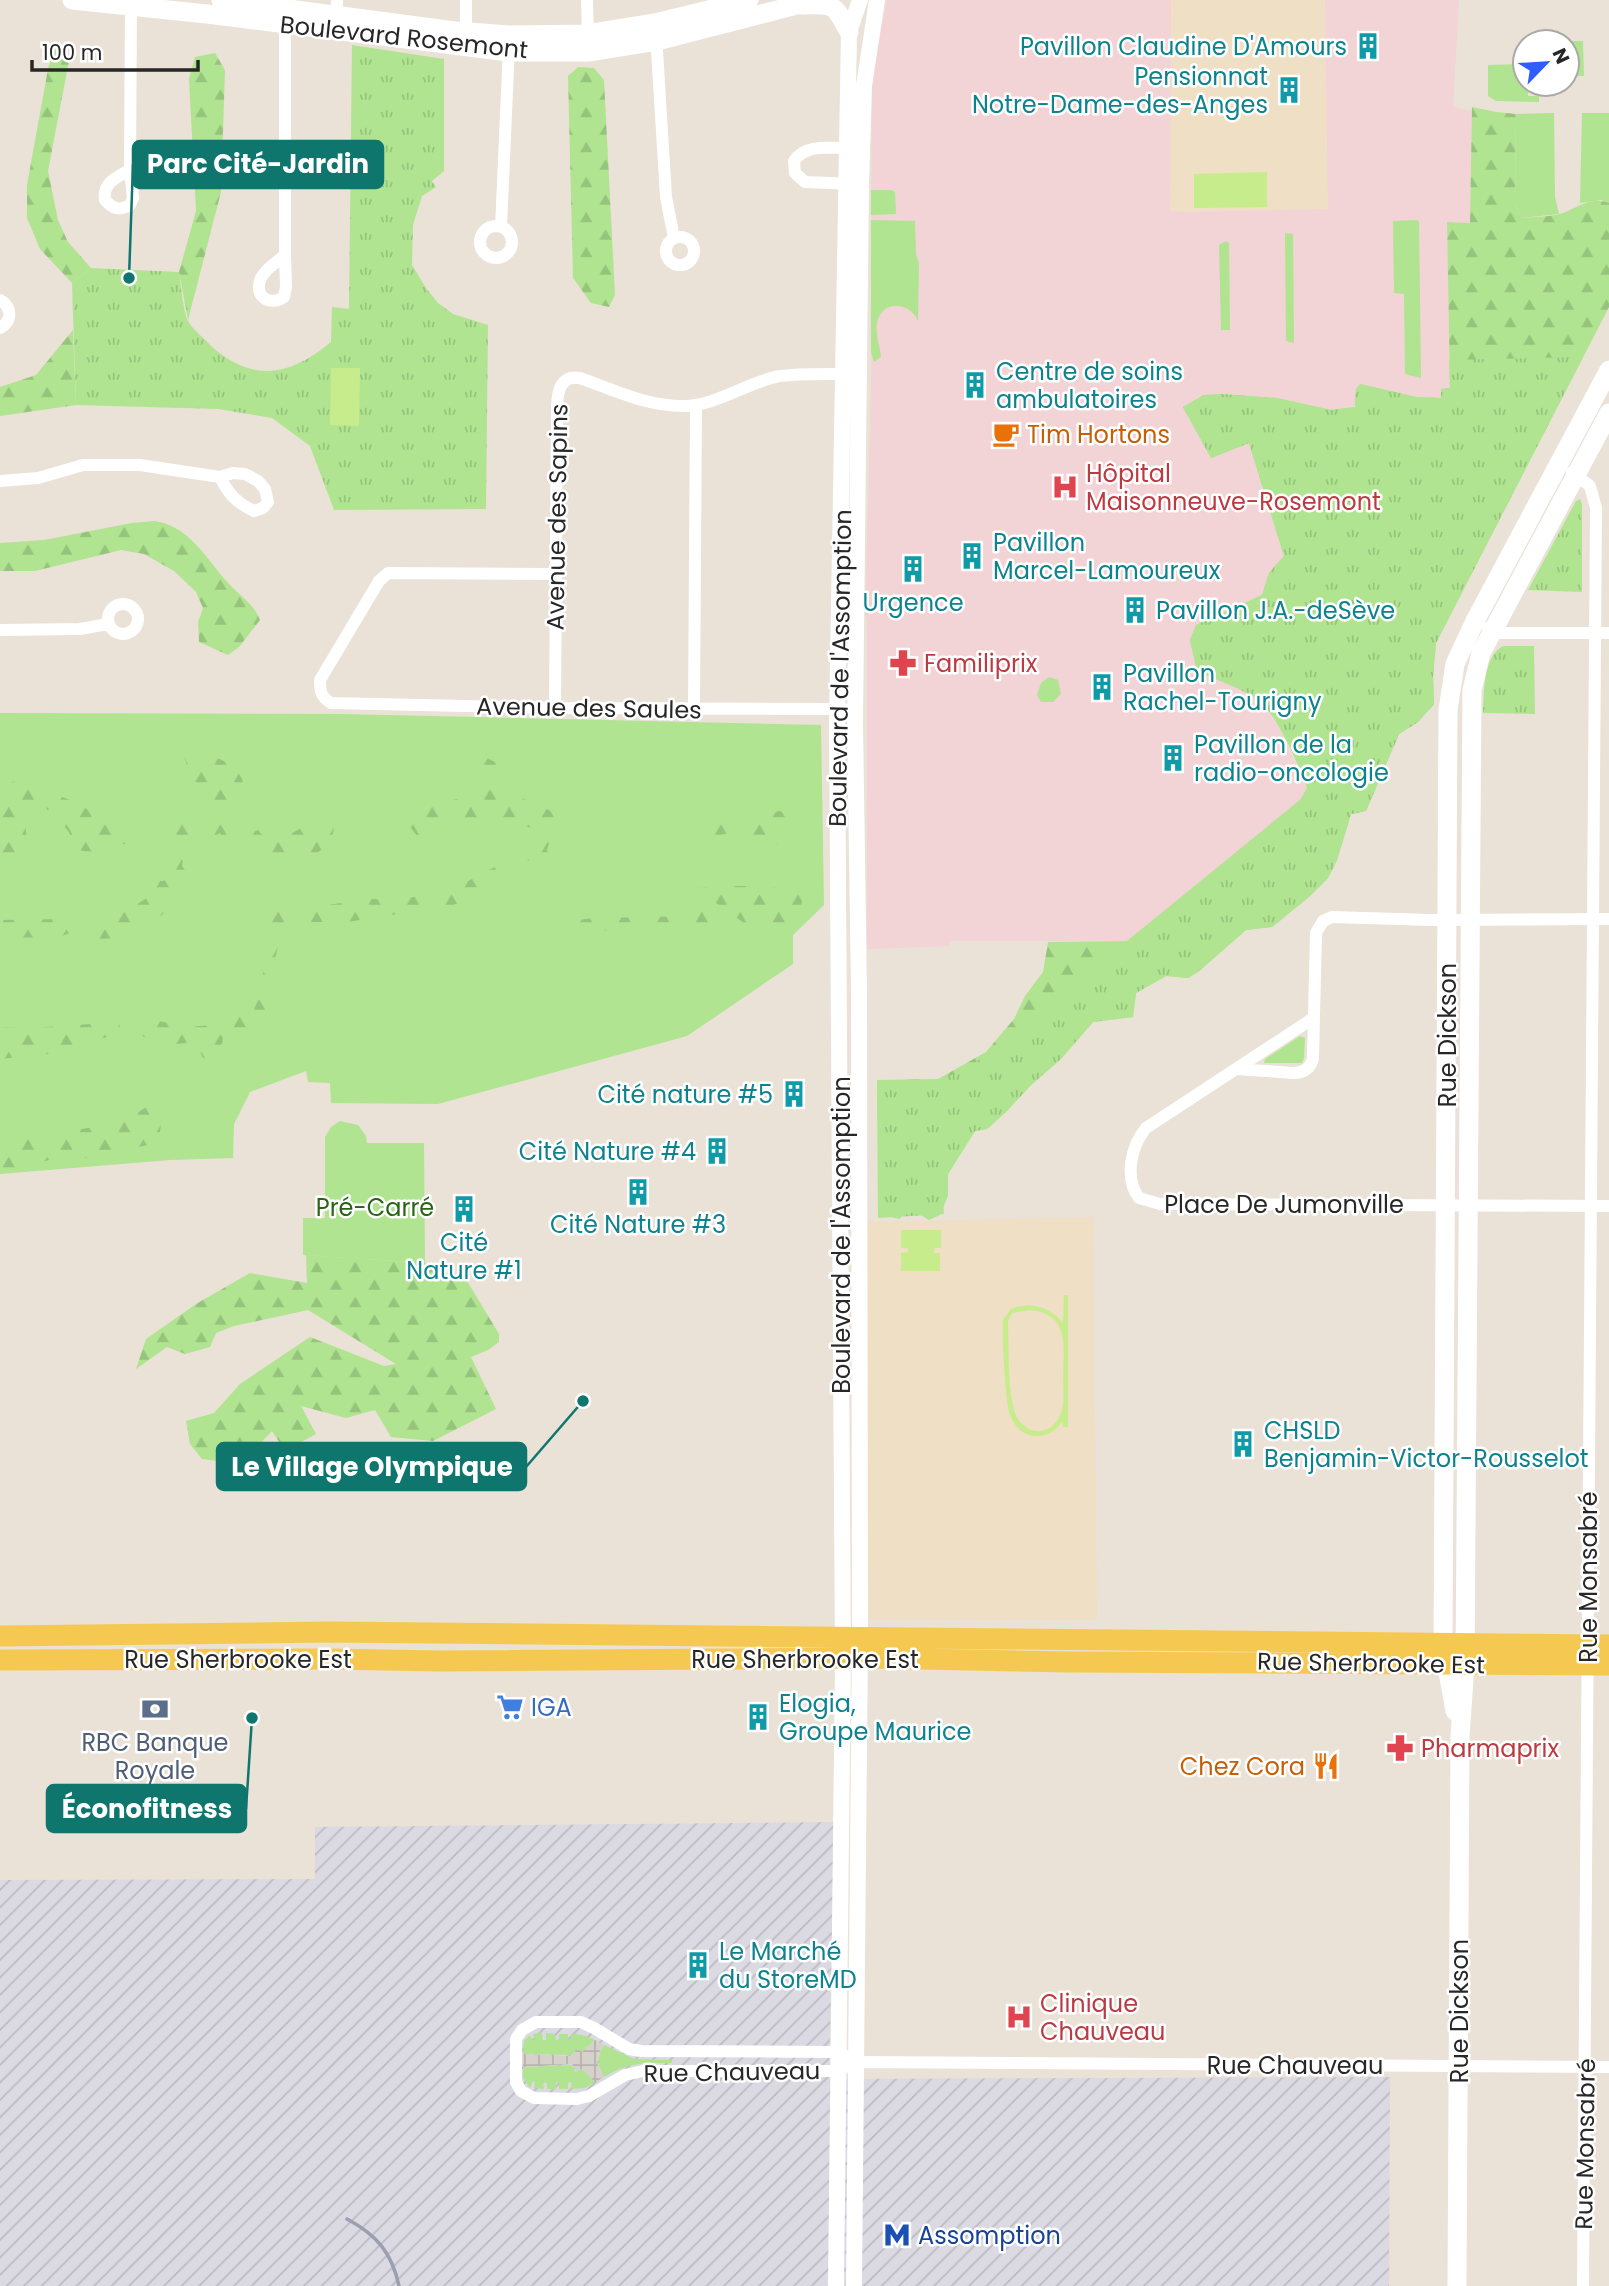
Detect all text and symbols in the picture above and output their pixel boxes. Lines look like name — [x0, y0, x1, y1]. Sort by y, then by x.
street label: Boulevard Rosemont — [278, 8, 530, 66]
scale bar — [32, 28, 198, 72]
north arrow — [1511, 28, 1581, 98]
place label: Pavillon Claudine D'Amours — [1020, 30, 1347, 63]
building icon: Pavillon Claudine D'Amours — [1353, 31, 1383, 61]
text: 100 m — [42, 38, 102, 67]
text: N — [1546, 44, 1576, 68]
place label: Pensionnat Notre-Dame-des-Anges — [972, 60, 1268, 121]
building icon: Pensionnat Notre-Dame-des-Anges — [1274, 75, 1304, 105]
callout: Parc Cité-Jardin — [133, 141, 383, 188]
text: Parc Cité-Jardin — [147, 146, 369, 182]
place label: Centre de soins ambulatoires — [996, 355, 1183, 416]
building icon: Centre de soins ambulatoires — [960, 370, 990, 400]
street label: Avenue des Sapins — [539, 403, 575, 631]
place label: Tim Hortons — [1027, 418, 1170, 451]
cafe icon: Tim Hortons — [991, 419, 1021, 449]
place label: Hôpital Maisonneuve-Rosemont — [1086, 457, 1381, 518]
hospital icon: Hôpital Maisonneuve-Rosemont — [1050, 472, 1080, 502]
street label: Boulevard de l'Assomption — [821, 509, 859, 827]
place label: Pavillon Marcel-Lamoureux — [993, 526, 1221, 587]
building icon: Pavillon Marcel-Lamoureux — [957, 541, 987, 571]
building icon: Urgence — [898, 554, 928, 584]
place label: Urgence — [862, 586, 964, 619]
place label: Pavillon J.A.-deSève — [1156, 594, 1395, 627]
building icon: Pavillon J.A.-deSève — [1120, 595, 1150, 625]
place label: Familiprix — [924, 647, 1038, 680]
pharmacy icon: Familiprix — [888, 648, 918, 678]
place label: Pavillon Rachel-Tourigny — [1123, 657, 1322, 718]
building icon: Pavillon Rachel-Tourigny — [1087, 672, 1117, 702]
street label: Avenue des Saules — [476, 690, 702, 726]
place label: Pavillon de la radio-oncologie — [1194, 728, 1389, 789]
building icon: Pavillon de la radio-oncologie — [1158, 743, 1188, 773]
street label: Rue Dickson — [1431, 963, 1464, 1107]
street label: Boulevard de l'Assomption — [825, 1076, 858, 1394]
place label: Cité nature #5 — [597, 1078, 773, 1111]
building icon: Cité nature #5 — [779, 1079, 809, 1109]
place label: Cité Nature #4 — [519, 1135, 696, 1168]
building icon: Cité Nature #4 — [702, 1136, 732, 1166]
building icon: Cité Nature #3 — [623, 1177, 653, 1207]
street label: Place De Jumonville — [1164, 1188, 1404, 1221]
park label: Pré-Carré — [316, 1191, 434, 1224]
building icon: Cité Nature #1 — [449, 1194, 479, 1224]
place label: Cité Nature #3 — [550, 1208, 726, 1241]
place label: Cité Nature #1 — [406, 1226, 522, 1287]
place label: CHSLD Benjamin-Victor-Rousselot — [1264, 1414, 1589, 1475]
building icon: CHSLD Benjamin-Victor-Rousselot — [1228, 1429, 1258, 1459]
callout: Le Village Olympique — [217, 1443, 526, 1490]
text: Le Village Olympique — [231, 1449, 513, 1485]
street label: Rue Monsabré — [1572, 1491, 1605, 1663]
street label: Rue Sherbrooke Est — [124, 1643, 352, 1676]
street label: Rue Sherbrooke Est — [691, 1643, 919, 1676]
street label: Rue Sherbrooke Est — [1257, 1645, 1485, 1681]
place label: Elogia, Groupe Maurice — [779, 1687, 971, 1748]
place label: IGA — [531, 1691, 572, 1724]
supermarket icon: IGA — [495, 1692, 525, 1722]
bank icon: RBC Banque Royale — [140, 1694, 170, 1724]
building icon: Elogia, Groupe Maurice — [743, 1702, 773, 1732]
place label: RBC Banque Royale — [82, 1726, 229, 1787]
place label: Pharmaprix — [1421, 1732, 1559, 1765]
pharmacy icon: Pharmaprix — [1385, 1733, 1415, 1763]
place label: Chez Cora — [1180, 1750, 1305, 1783]
restaurant icon: Chez Cora — [1311, 1751, 1341, 1781]
callout: Éconofitness — [47, 1785, 246, 1832]
text: Éconofitness — [62, 1791, 232, 1827]
place label: Le Marché du StoreMD — [719, 1935, 857, 1996]
street label: Rue Dickson — [1443, 1939, 1476, 2083]
building icon: Le Marché du StoreMD — [683, 1950, 713, 1980]
place label: Clinique Chauveau — [1040, 1987, 1165, 2048]
hospital icon: Clinique Chauveau — [1004, 2002, 1034, 2032]
street label: Rue Chauveau — [1207, 2049, 1383, 2082]
street label: Rue Chauveau — [643, 2054, 821, 2090]
street label: Rue Monsabré — [1567, 2058, 1603, 2230]
place label: Assomption — [918, 2219, 1061, 2252]
metro station icon: Assomption — [882, 2220, 912, 2250]

